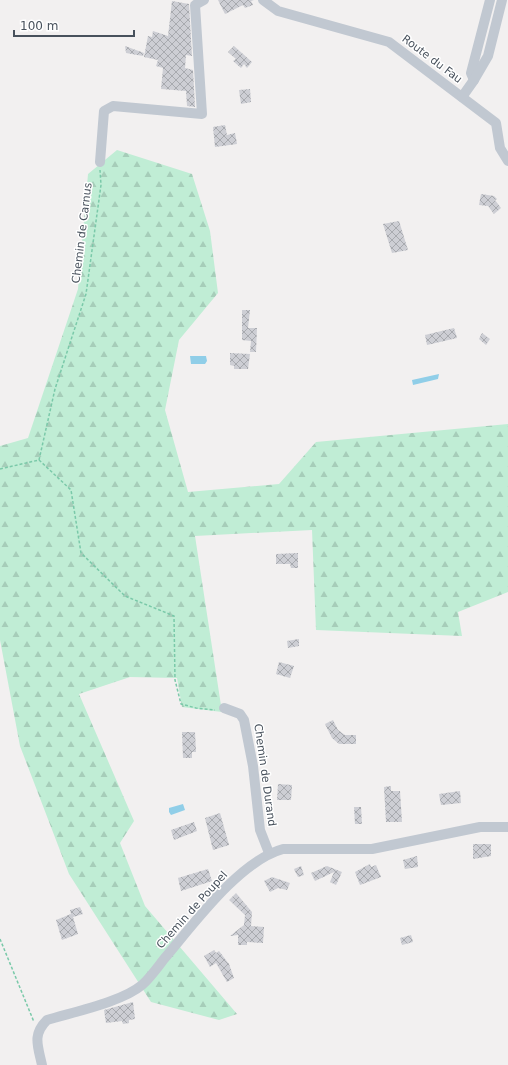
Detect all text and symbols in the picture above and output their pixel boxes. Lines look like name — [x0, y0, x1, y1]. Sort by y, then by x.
scale bar — [14, 12, 134, 38]
text: 100 m — [20, 19, 58, 33]
street label: Route du Fau — [399, 32, 465, 86]
street label: Chemin de Carnus — [69, 182, 95, 284]
street label: Chemin de Durand — [251, 723, 279, 827]
street label: Chemin de Poupel — [154, 869, 230, 951]

